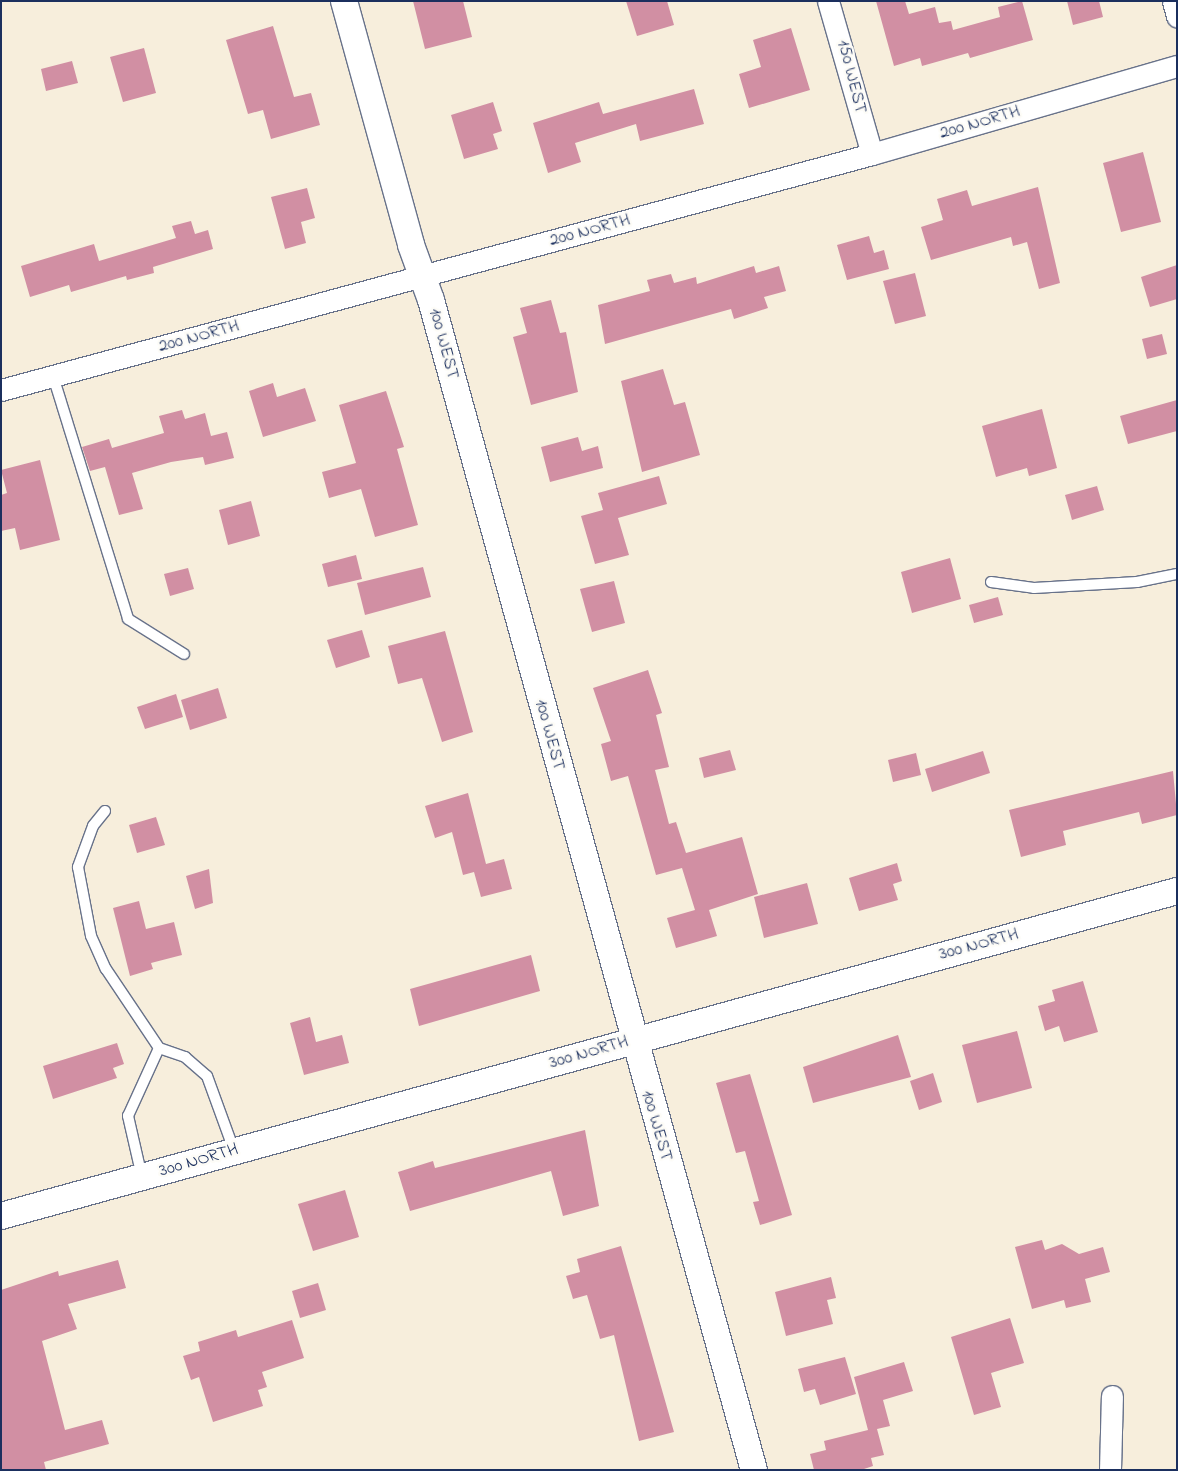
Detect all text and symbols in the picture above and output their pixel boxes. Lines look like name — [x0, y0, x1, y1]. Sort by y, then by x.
street label: 150 WEST — [831, 38, 871, 116]
street label: 200 NORTH — [937, 101, 1023, 145]
street label: 200 NORTH — [547, 210, 633, 252]
street label: 100 WEST — [423, 306, 463, 382]
street label: 200 NORTH — [156, 316, 242, 358]
street label: 100 WEST — [529, 697, 569, 773]
street label: 300 NORTH — [937, 924, 1021, 966]
street label: 300 NORTH — [547, 1031, 631, 1075]
street label: 100 WEST — [636, 1088, 676, 1164]
street label: 300 NORTH — [157, 1139, 241, 1183]

